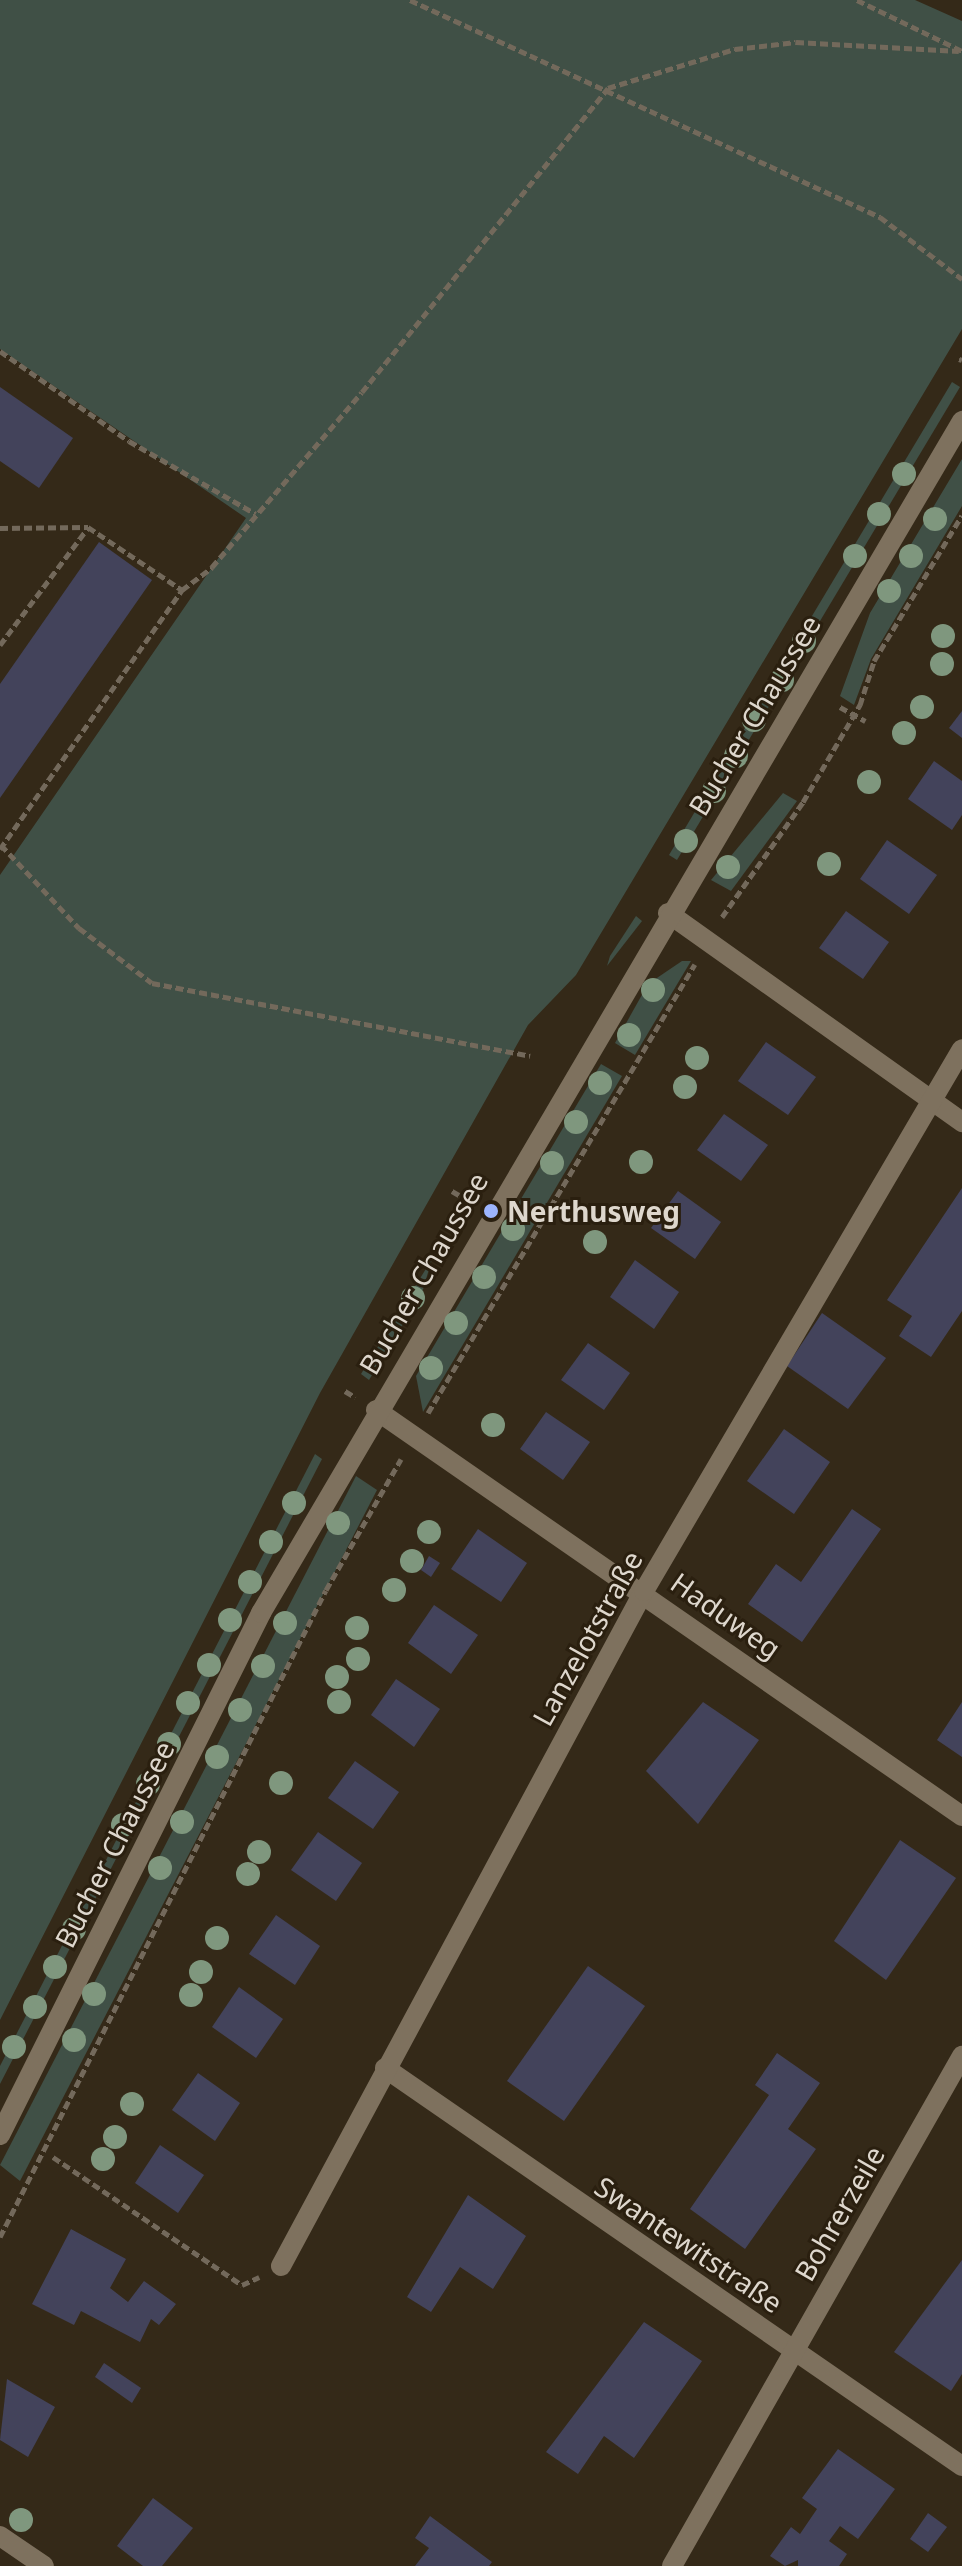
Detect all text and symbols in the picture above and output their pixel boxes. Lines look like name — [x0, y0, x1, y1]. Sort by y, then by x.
street label: Bucher Chaussee — [681, 609, 827, 821]
street label: Bucher Chaussee — [352, 1166, 494, 1380]
place label: Nerthusweg — [507, 1194, 680, 1228]
marker: Nerthusweg — [482, 1202, 500, 1220]
street label: Lanzelotstraße — [525, 1545, 649, 1731]
street label: Haduweg — [665, 1565, 787, 1665]
street label: Bucher Chaussee — [47, 1735, 181, 1953]
street label: Bohrerzeile — [787, 2140, 891, 2286]
street label: Swantewitstraße — [589, 2169, 789, 2319]

